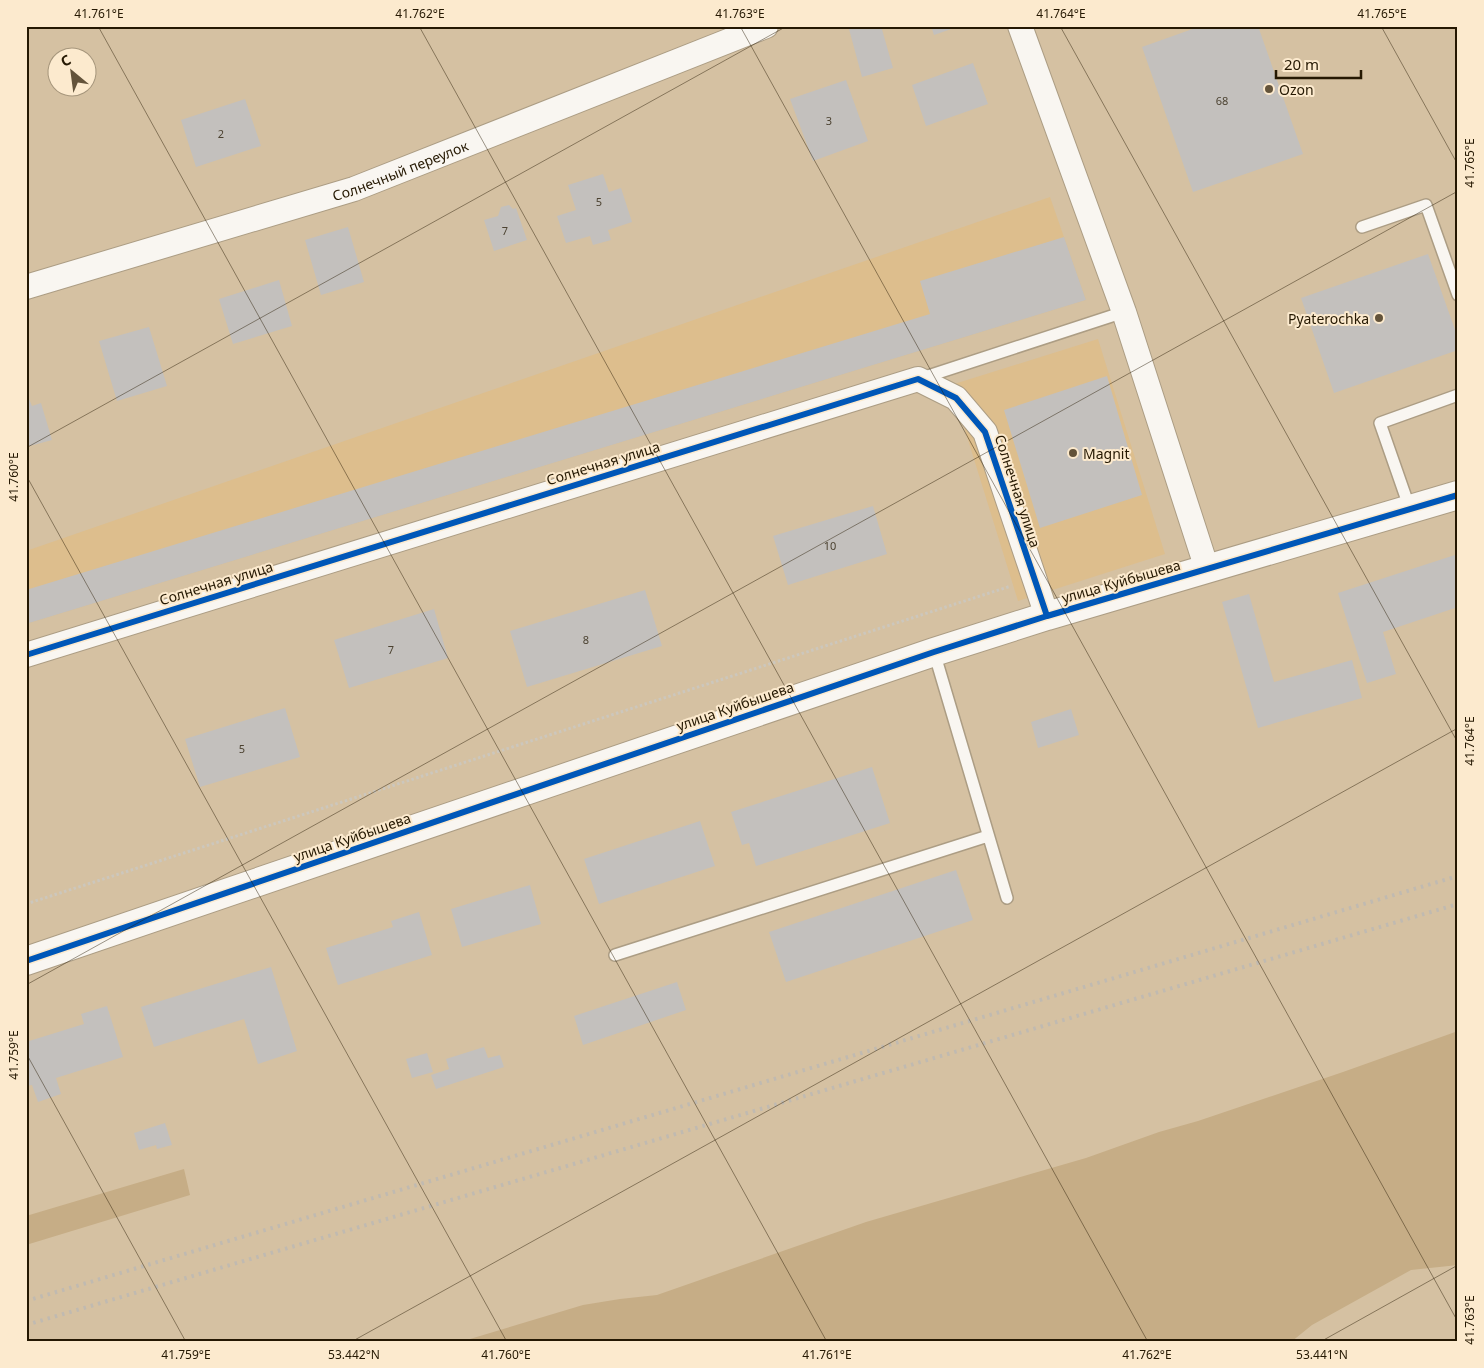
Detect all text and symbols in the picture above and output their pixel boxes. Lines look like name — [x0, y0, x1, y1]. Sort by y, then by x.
text: 41.761°E — [74, 5, 124, 22]
text: 41.762°E — [395, 5, 445, 22]
text: 41.763°E — [715, 5, 765, 22]
text: 41.764°E — [1036, 5, 1086, 22]
text: 41.765°E — [1357, 5, 1407, 22]
north arrow — [48, 48, 98, 98]
scale bar — [1276, 48, 1362, 80]
text: С — [57, 50, 74, 71]
text: 20 m — [1284, 54, 1319, 74]
place label: Ozon — [1279, 80, 1314, 99]
marker: Ozon — [1263, 83, 1275, 95]
house number: 68 — [1216, 93, 1228, 108]
house number: 3 — [826, 113, 832, 128]
house number: 2 — [218, 126, 224, 141]
street label: Солнечный переулок — [330, 135, 471, 204]
text: 41.765°E — [1461, 138, 1478, 188]
house number: 5 — [596, 194, 602, 209]
house number: 7 — [502, 223, 508, 238]
place label: Pyaterochka — [1288, 309, 1369, 328]
marker: Pyaterochka — [1373, 312, 1385, 324]
street label: Солнечная улица — [991, 432, 1045, 550]
street label: Солнечная улица — [544, 437, 662, 489]
place label: Magnit — [1083, 444, 1129, 463]
marker: Magnit — [1067, 447, 1079, 459]
text: 41.760°E — [5, 452, 22, 502]
house number: 10 — [824, 538, 836, 553]
street label: улица Куйбышева — [1059, 555, 1183, 607]
street label: Солнечная улица — [157, 557, 275, 609]
house number: 8 — [583, 632, 589, 647]
house number: 7 — [388, 642, 394, 657]
street label: улица Куйбышева — [674, 677, 796, 735]
text: 41.764°E — [1461, 716, 1478, 766]
house number: 5 — [239, 741, 245, 756]
street label: улица Куйбышева — [291, 808, 413, 866]
text: 41.759°E — [5, 1030, 22, 1080]
text: 41.763°E — [1461, 1295, 1478, 1345]
text: 41.759°E — [161, 1346, 211, 1363]
text: 53.442°N — [328, 1346, 380, 1363]
text: 41.760°E — [481, 1346, 531, 1363]
text: 41.761°E — [802, 1346, 852, 1363]
text: 41.762°E — [1122, 1346, 1172, 1363]
text: 53.441°N — [1296, 1346, 1348, 1363]

